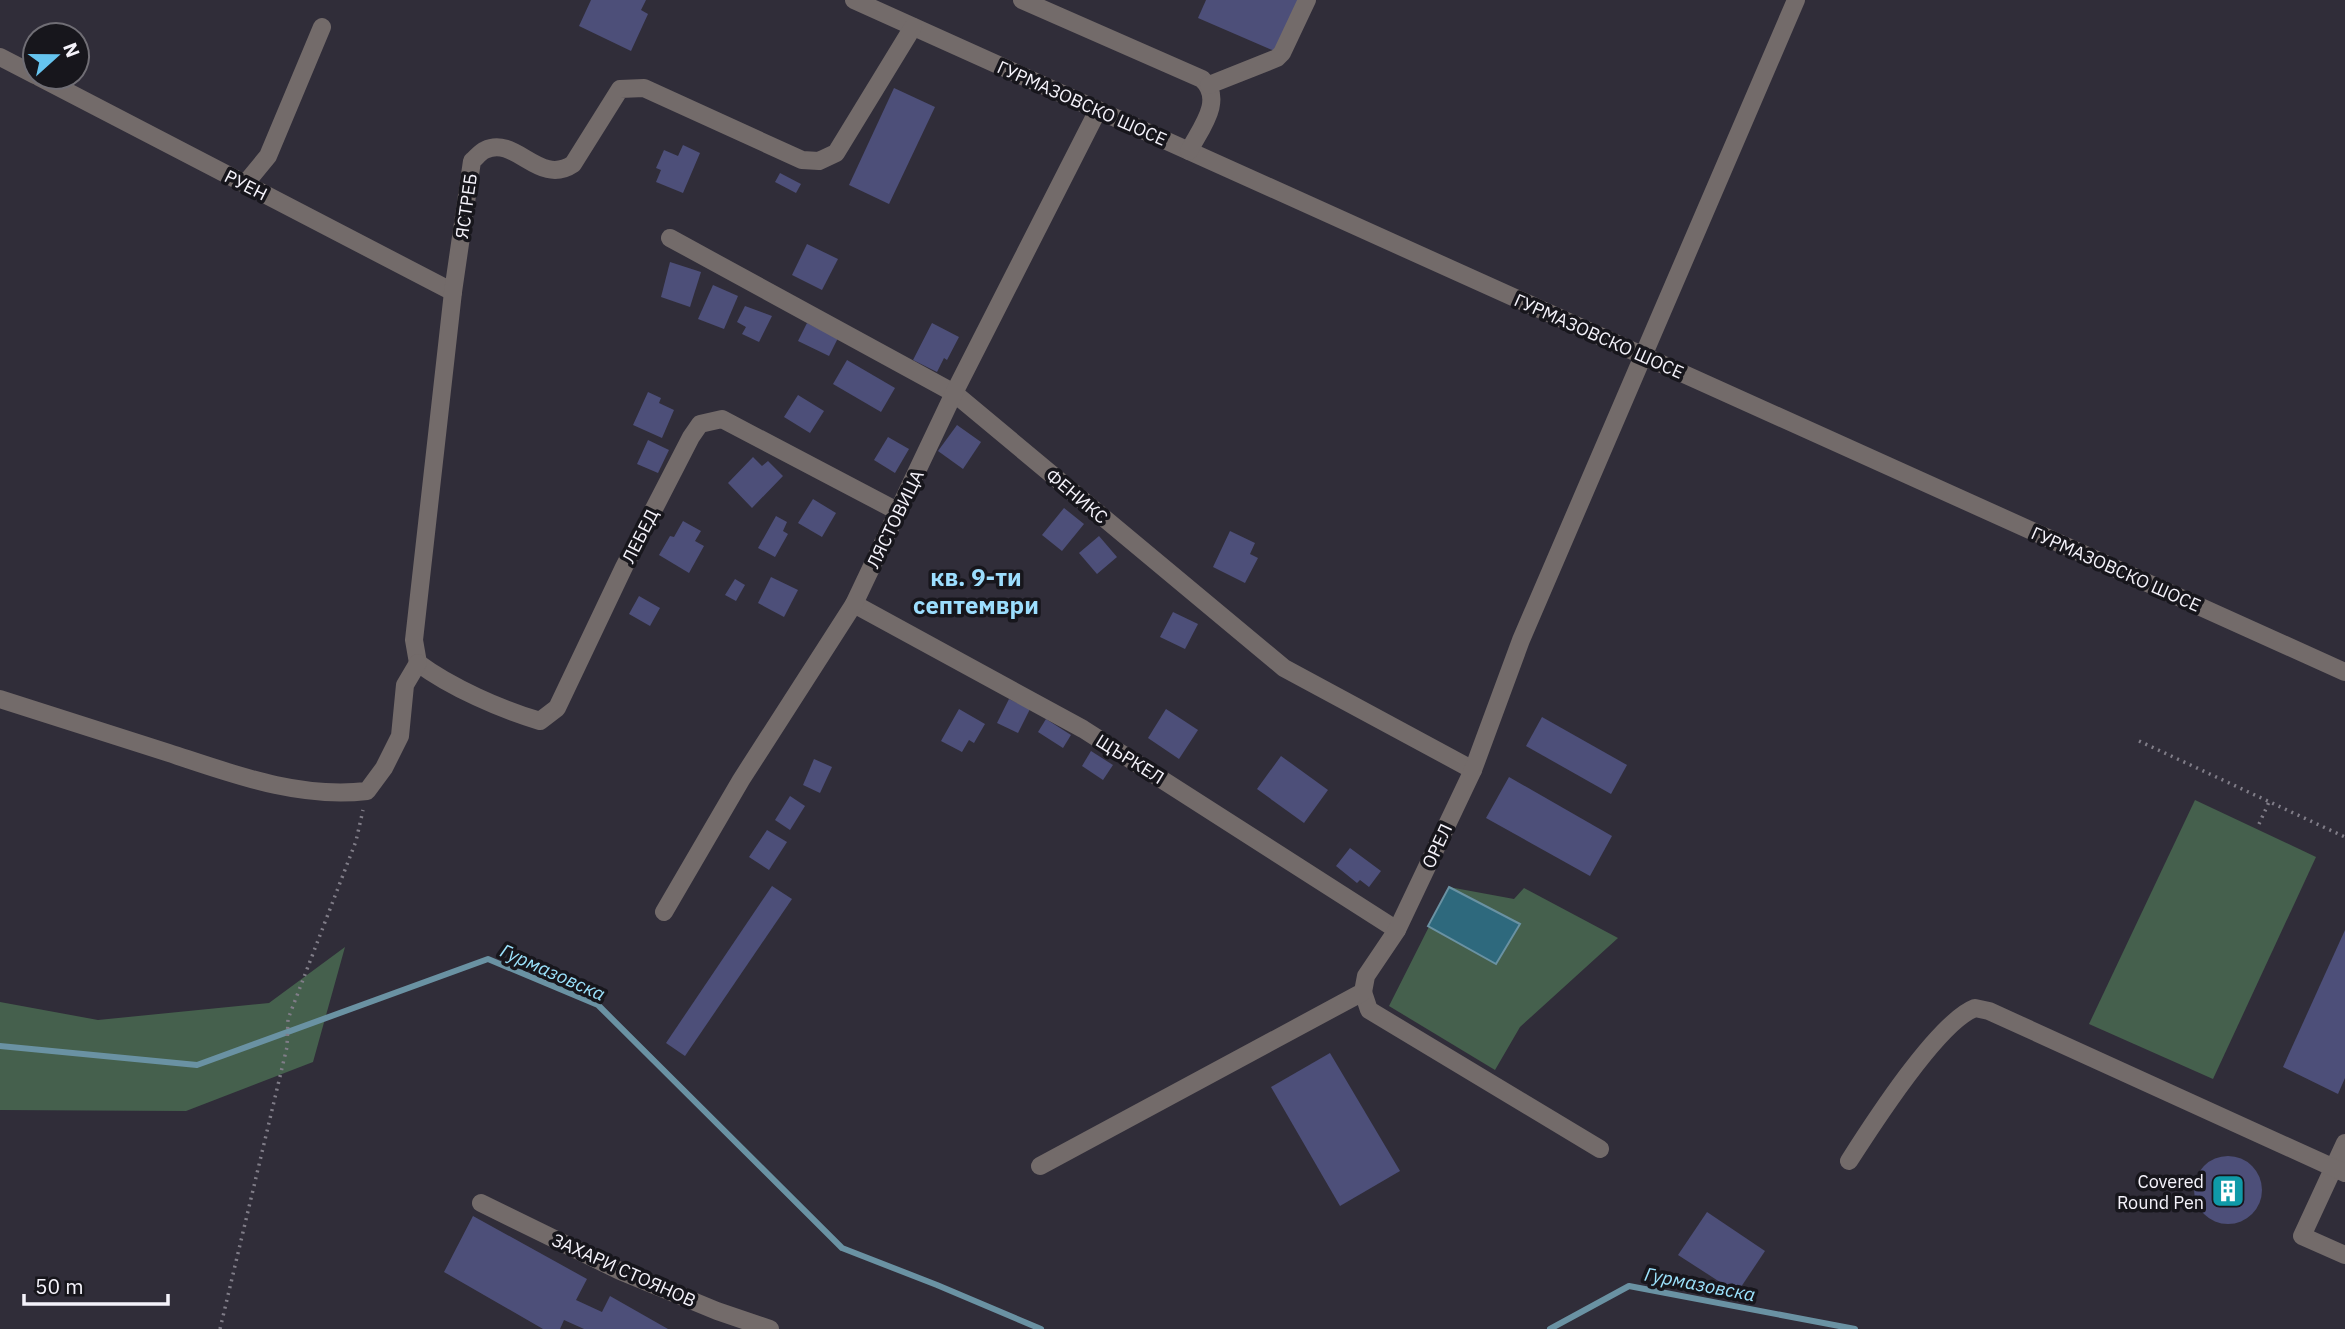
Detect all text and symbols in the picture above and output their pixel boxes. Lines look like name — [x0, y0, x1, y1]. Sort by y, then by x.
north arrow — [21, 21, 91, 91]
text: N — [58, 39, 86, 61]
street label: ГУРМАЗОВСКО ШОСЕ — [994, 55, 1170, 151]
street label: РУЕН — [221, 165, 271, 205]
street label: ЯСТРЕБ — [450, 172, 482, 240]
street label: ГУРМАЗОВСКО ШОСЕ — [1511, 288, 1687, 384]
street label: ФЕНИКС — [1041, 463, 1113, 529]
street label: ЛЯСТОВИЦА — [861, 466, 929, 572]
street label: ЛЕБЕД — [617, 505, 663, 567]
street label: ГУРМАЗОВСКО ШОСЕ — [2028, 521, 2204, 617]
district label: кв. 9-ти септември — [913, 561, 1039, 621]
street label: ЩЪРКЕЛ — [1092, 729, 1168, 789]
street label: ОРЕЛ — [1417, 820, 1457, 872]
water label: Гурмазовска — [497, 938, 609, 1006]
place label: Covered Round Pen — [2117, 1170, 2204, 1214]
building icon: Covered Round Pen — [2209, 1172, 2247, 1210]
street label: ЗАХАРИ СТОЯНОВ — [548, 1228, 700, 1312]
water label: Гурмазовска — [1643, 1261, 1757, 1307]
scale bar — [24, 1262, 168, 1306]
text: 50 m — [35, 1272, 84, 1300]

